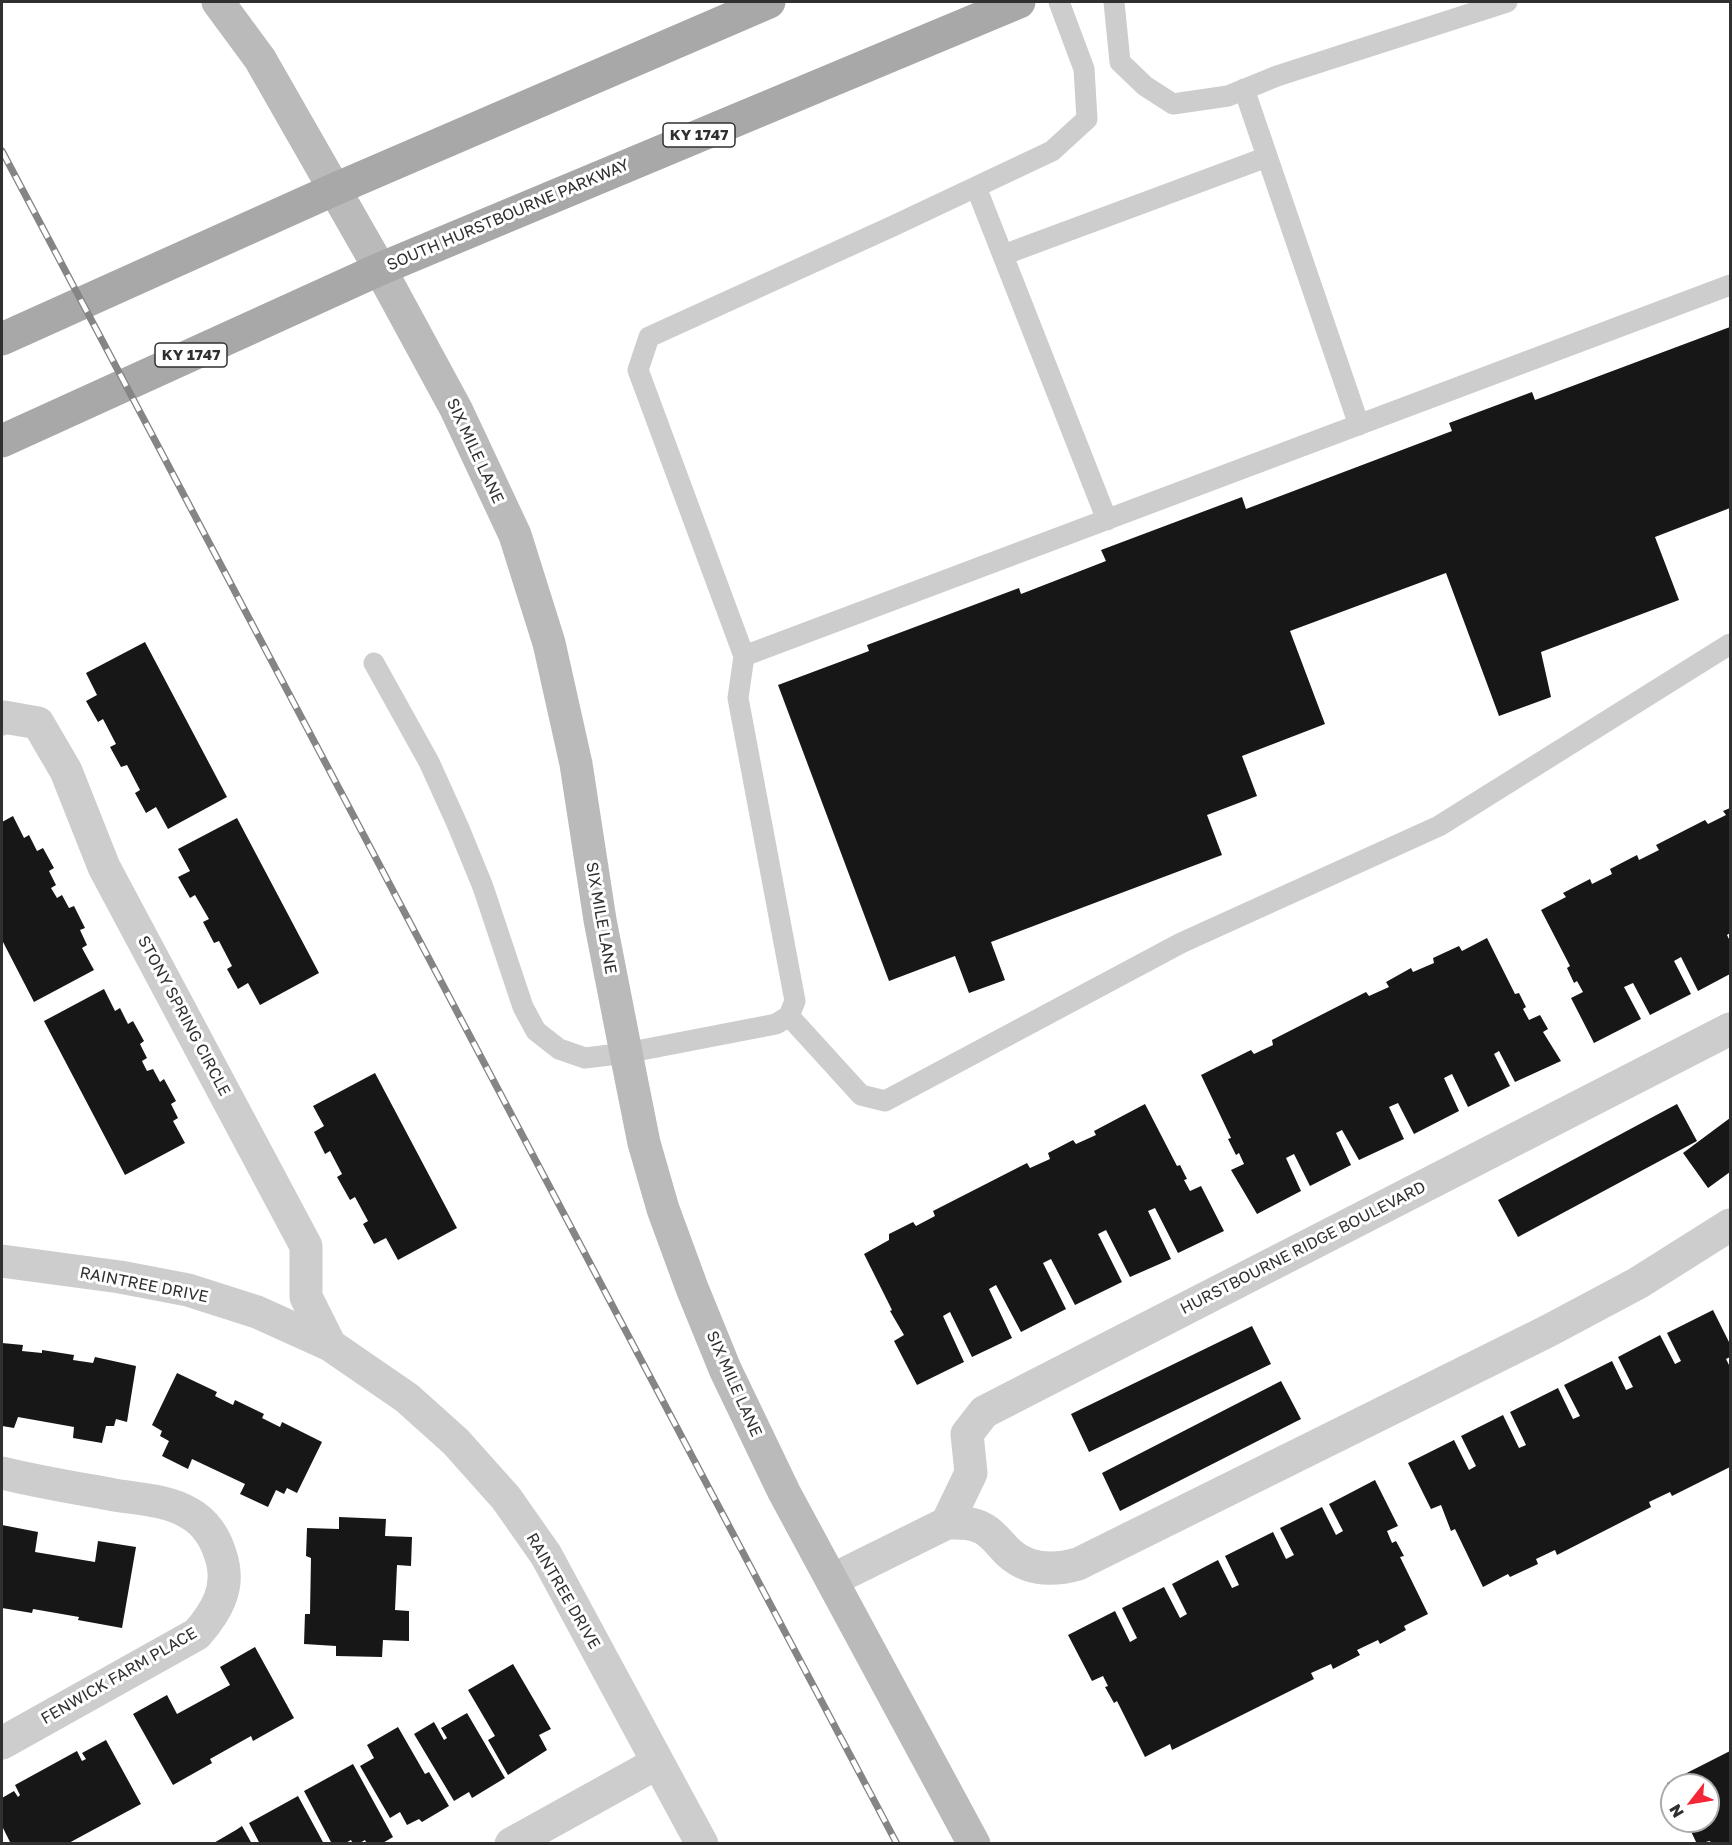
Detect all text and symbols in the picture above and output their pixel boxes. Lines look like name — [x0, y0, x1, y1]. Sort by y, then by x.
road number: KY 1747 — [663, 123, 735, 147]
street label: SOUTH HURSTBOURNE PARKWAY — [384, 155, 632, 275]
road number: KY 1747 — [155, 343, 227, 367]
street label: SIX MILE LANE — [442, 395, 508, 507]
street label: SIX MILE LANE — [582, 860, 620, 976]
street label: STONY SPRING CIRCLE — [134, 933, 234, 1099]
street label: HURSTBOURNE RIDGE BOULEVARD — [1177, 1177, 1429, 1319]
street label: RAINTREE DRIVE — [78, 1263, 210, 1307]
street label: SIX MILE LANE — [702, 1328, 766, 1440]
street label: RAINTREE DRIVE — [522, 1530, 604, 1652]
street label: FENWICK FARM PLACE — [38, 1623, 200, 1729]
north arrow — [1660, 1773, 1720, 1833]
text: N — [1665, 1801, 1688, 1822]

